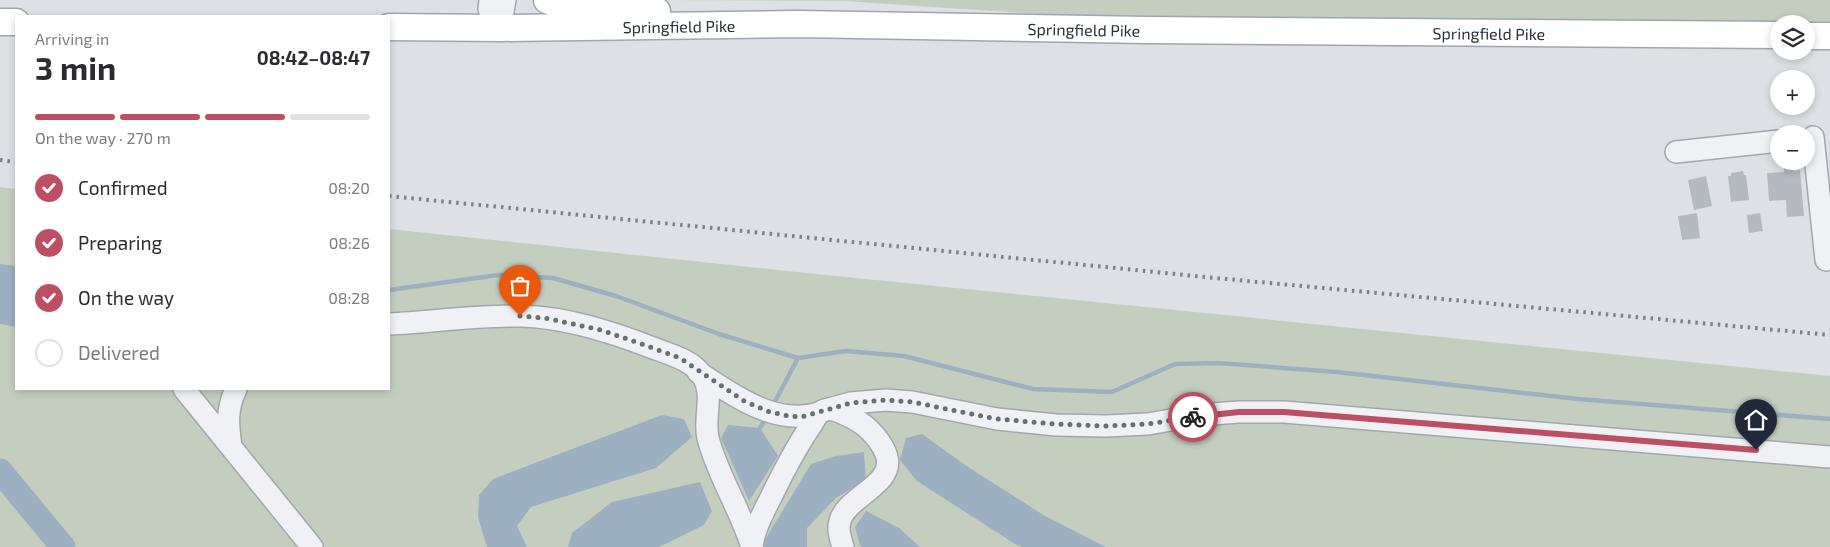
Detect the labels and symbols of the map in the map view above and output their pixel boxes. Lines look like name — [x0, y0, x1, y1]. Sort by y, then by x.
street label: Springfield Pike — [623, 15, 735, 36]
street label: Springfield Pike — [1027, 18, 1140, 39]
street label: Springfield Pike — [1433, 23, 1545, 43]
pin — [499, 265, 541, 316]
courier — [1168, 392, 1218, 442]
pin — [1735, 399, 1777, 450]

